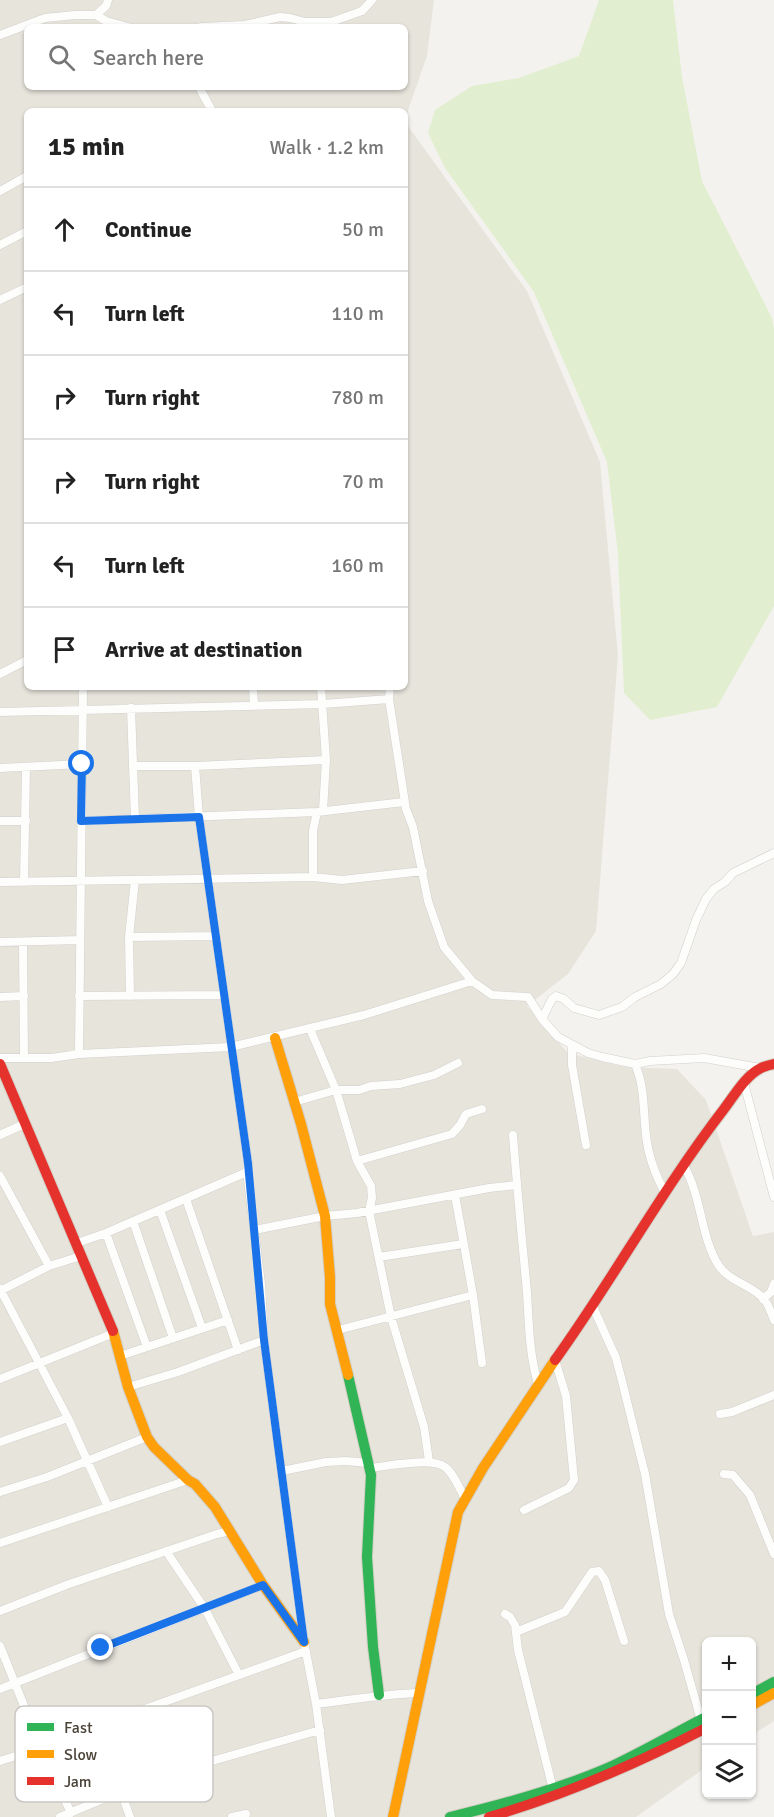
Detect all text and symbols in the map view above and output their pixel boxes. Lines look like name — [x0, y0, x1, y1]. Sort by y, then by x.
search box — [24, 24, 408, 90]
icon: search — [45, 41, 78, 74]
text: Search here — [93, 44, 204, 71]
text: 15 min — [48, 131, 125, 163]
text: Walk · 1.2 km — [270, 135, 384, 160]
icon: ahead — [48, 213, 81, 246]
text: Continue — [105, 216, 192, 243]
text: 50 m — [342, 217, 384, 242]
icon: left — [48, 297, 81, 330]
text: Turn left — [105, 300, 185, 327]
text: 110 m — [331, 301, 384, 326]
icon: right — [48, 381, 81, 414]
text: Turn right — [105, 384, 200, 411]
text: 780 m — [331, 385, 384, 410]
icon: right — [48, 465, 81, 498]
text: Turn right — [105, 468, 200, 495]
text: 70 m — [342, 469, 384, 494]
icon: left — [48, 549, 81, 582]
text: Turn left — [105, 552, 185, 579]
text: 160 m — [331, 553, 384, 578]
icon: arrive — [48, 633, 81, 666]
text: Arrive at destination — [105, 636, 302, 663]
route start — [68, 750, 94, 776]
route end — [87, 1634, 113, 1660]
map controls — [702, 1637, 756, 1799]
button: + — [702, 1637, 756, 1691]
button: − — [702, 1691, 756, 1745]
legend — [15, 1706, 213, 1802]
text: Fast — [64, 1718, 93, 1738]
text: Slow — [64, 1745, 98, 1765]
button: layers — [702, 1745, 756, 1799]
text: Jam — [64, 1772, 92, 1792]

